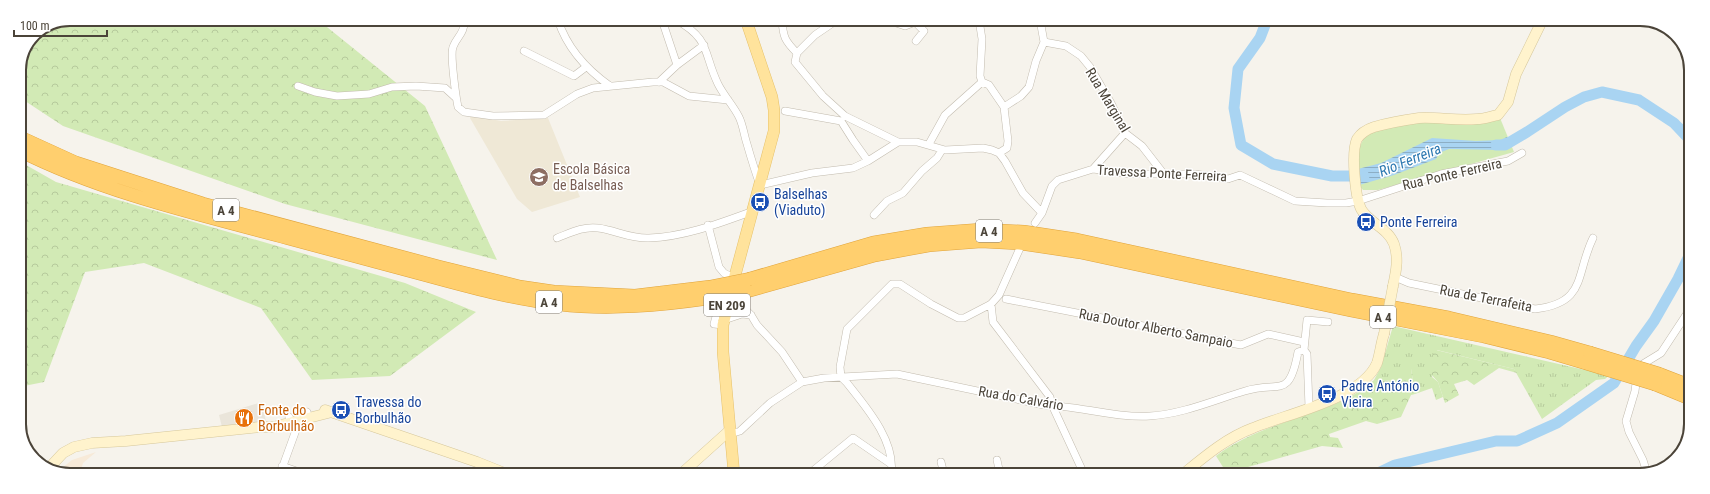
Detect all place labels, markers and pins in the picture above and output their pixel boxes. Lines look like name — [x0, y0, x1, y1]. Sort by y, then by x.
place label: Escola Básica de Balselhas — [553, 161, 630, 193]
school or university icon: Escola Básica de Balselhas — [528, 166, 550, 188]
place label: Balselhas (Viaduto) — [774, 186, 828, 219]
bus stop icon: Balselhas (Viaduto) — [749, 191, 771, 213]
bus stop icon: Ponte Ferreira — [1355, 211, 1377, 233]
place label: Ponte Ferreira — [1380, 214, 1457, 230]
place label: Padre António Vieira — [1341, 378, 1419, 410]
bus stop icon: Padre António Vieira — [1316, 383, 1338, 405]
place label: Travessa do Borbulhão — [355, 394, 422, 426]
bus stop icon: Travessa do Borbulhão — [330, 399, 352, 421]
place label: Fonte do Borbulhão — [258, 402, 314, 434]
restaurant icon: Fonte do Borbulhão — [233, 407, 255, 429]

